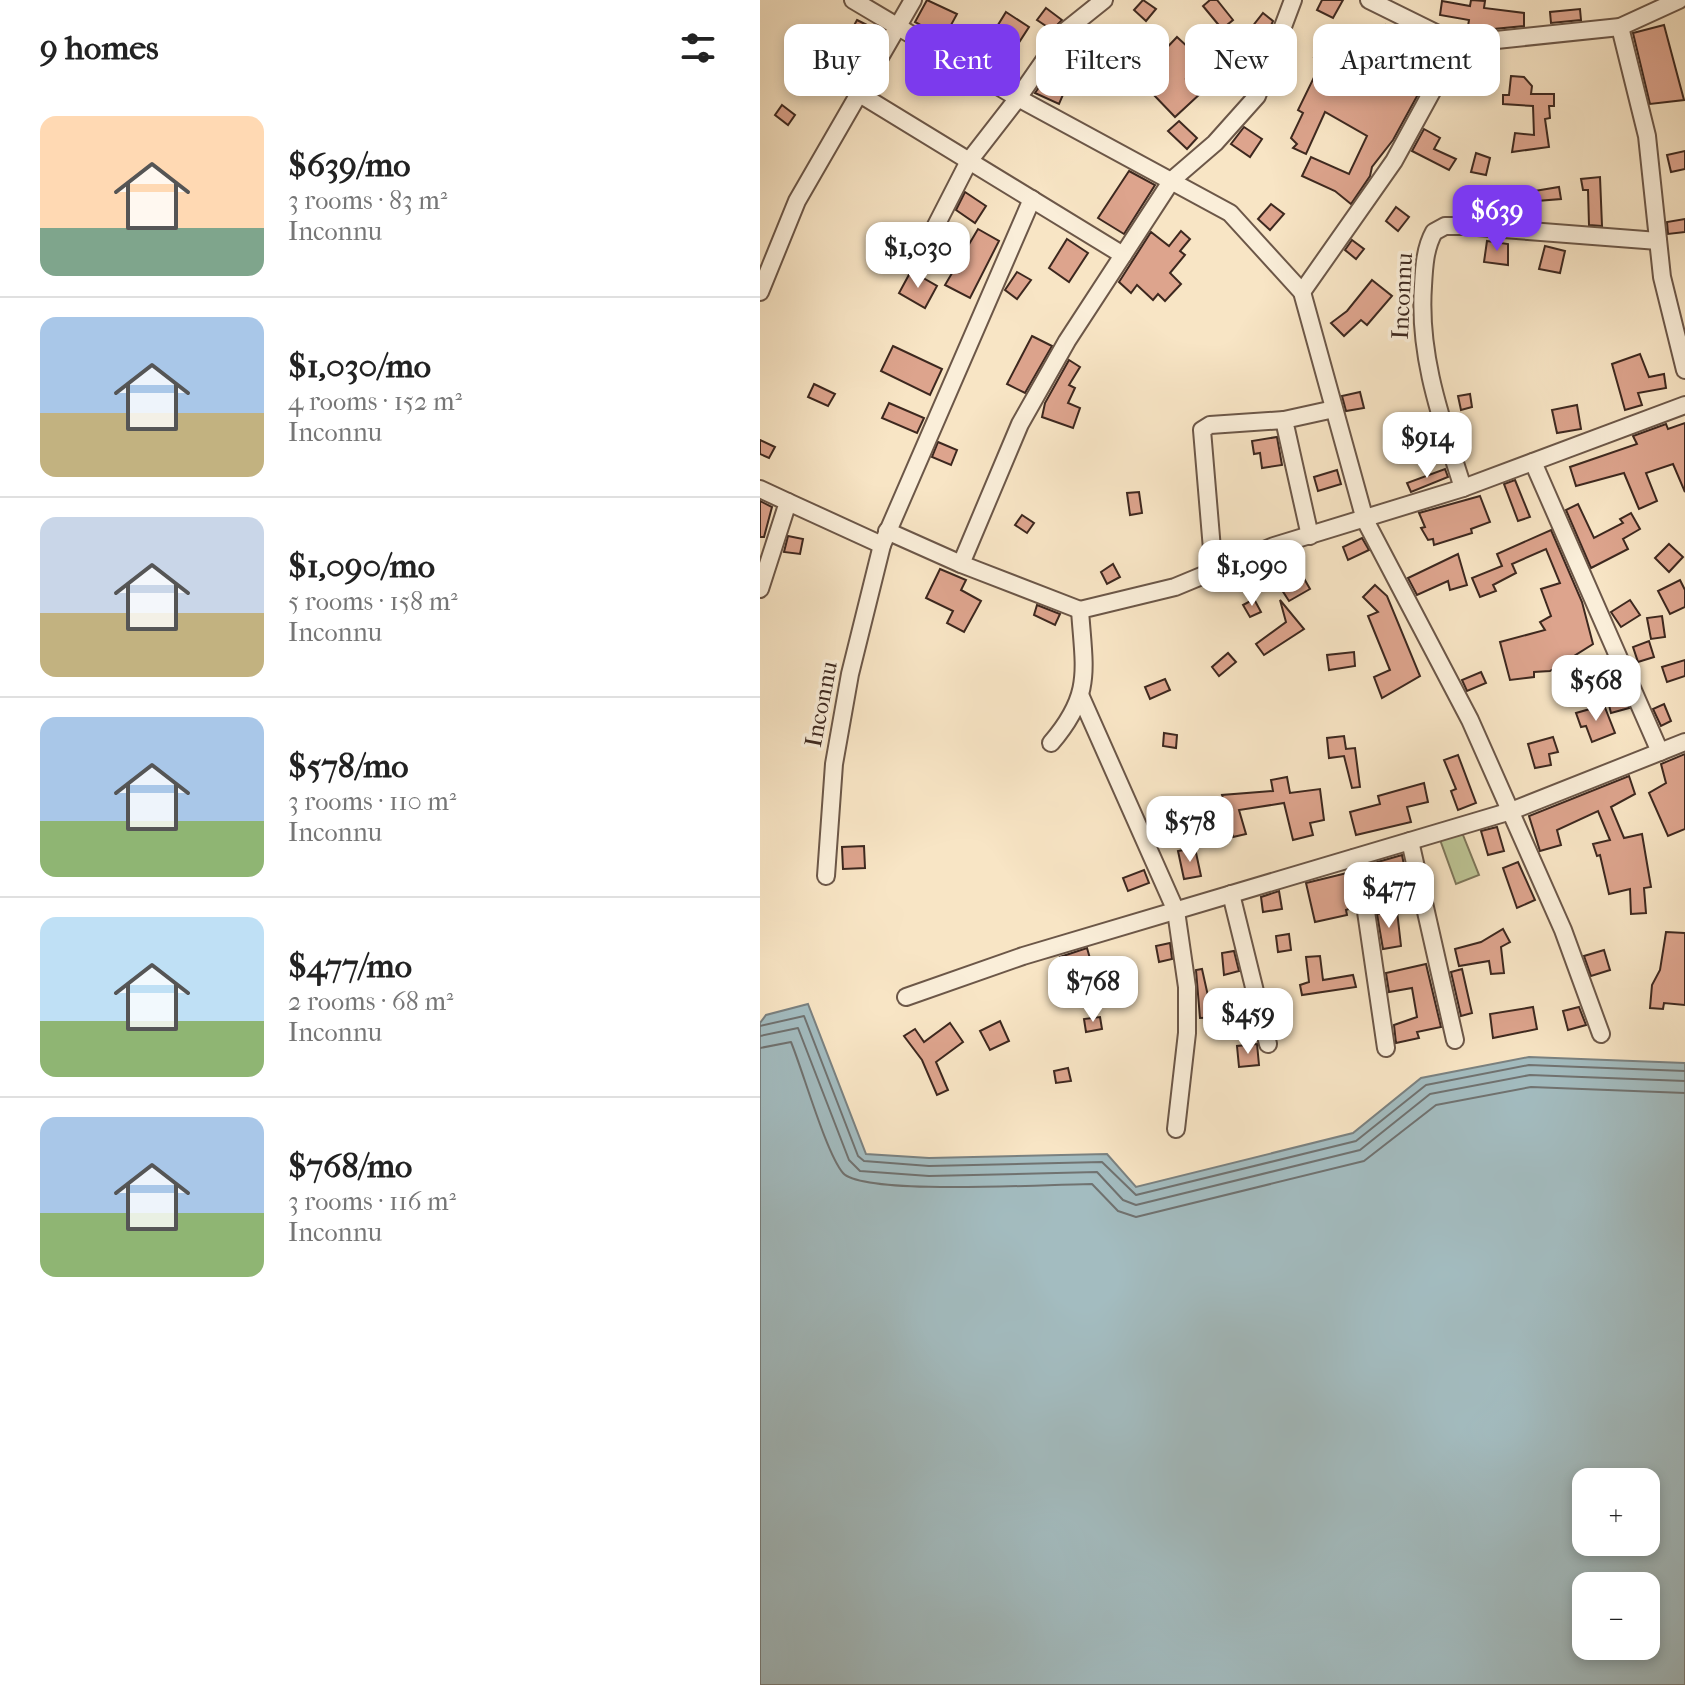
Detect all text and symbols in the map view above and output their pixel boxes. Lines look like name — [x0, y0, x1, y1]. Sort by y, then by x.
chip: Buy — [784, 24, 889, 96]
chip: Rent — [905, 24, 1020, 96]
chip: Filters — [1036, 24, 1169, 96]
chip: New — [1185, 24, 1297, 96]
chip: Apartment — [1313, 24, 1500, 96]
icon: filters — [676, 26, 720, 70]
text: 9 homes — [40, 28, 159, 68]
text: $639/mo — [288, 145, 411, 185]
icon: home — [104, 148, 200, 244]
text: 3 rooms · 83 m² — [288, 185, 447, 216]
pin: $639 — [1450, 185, 1544, 253]
text: $639 — [1471, 195, 1523, 226]
text: Inconnu — [288, 216, 382, 247]
pin: $1,030 — [853, 222, 983, 290]
text: $1,030 — [884, 232, 952, 263]
street label: Inconnu — [1386, 251, 1418, 340]
text: $1,030/mo — [288, 346, 431, 386]
icon: home — [104, 349, 200, 445]
text: 4 rooms · 152 m² — [288, 386, 462, 417]
pin: $914 — [1380, 412, 1474, 480]
text: Inconnu — [288, 417, 382, 448]
text: $914 — [1401, 422, 1453, 453]
pin: $1,090 — [1187, 540, 1317, 608]
text: $1,090/mo — [288, 546, 435, 586]
icon: home — [104, 549, 200, 645]
text: $1,090 — [1216, 550, 1288, 581]
text: 5 rooms · 158 m² — [288, 586, 458, 617]
text: Inconnu — [288, 617, 382, 648]
pin: $568 — [1549, 655, 1643, 723]
street label: Inconnu — [799, 658, 843, 749]
text: $568 — [1570, 665, 1622, 696]
text: $578/mo — [288, 746, 409, 786]
icon: home — [104, 749, 200, 845]
text: 3 rooms · 110 m² — [288, 786, 456, 817]
pin: $578 — [1143, 796, 1237, 864]
text: $578 — [1164, 806, 1216, 837]
text: Inconnu — [288, 817, 382, 848]
pin: $477 — [1342, 862, 1436, 930]
text: $477 — [1362, 872, 1416, 903]
text: $477/mo — [288, 946, 412, 986]
icon: home — [104, 949, 200, 1045]
pin: $768 — [1046, 956, 1140, 1024]
text: $768 — [1066, 966, 1120, 997]
text: 2 rooms · 68 m² — [288, 986, 453, 1017]
pin: $459 — [1201, 988, 1295, 1056]
text: $459 — [1221, 998, 1275, 1029]
text: Inconnu — [288, 1017, 382, 1048]
text: $768/mo — [288, 1146, 412, 1186]
icon: home — [104, 1149, 200, 1245]
text: 3 rooms · 116 m² — [288, 1186, 456, 1217]
text: Inconnu — [288, 1217, 382, 1248]
map controls — [1572, 1468, 1660, 1660]
button: + — [1572, 1468, 1660, 1556]
button: − — [1572, 1572, 1660, 1660]

